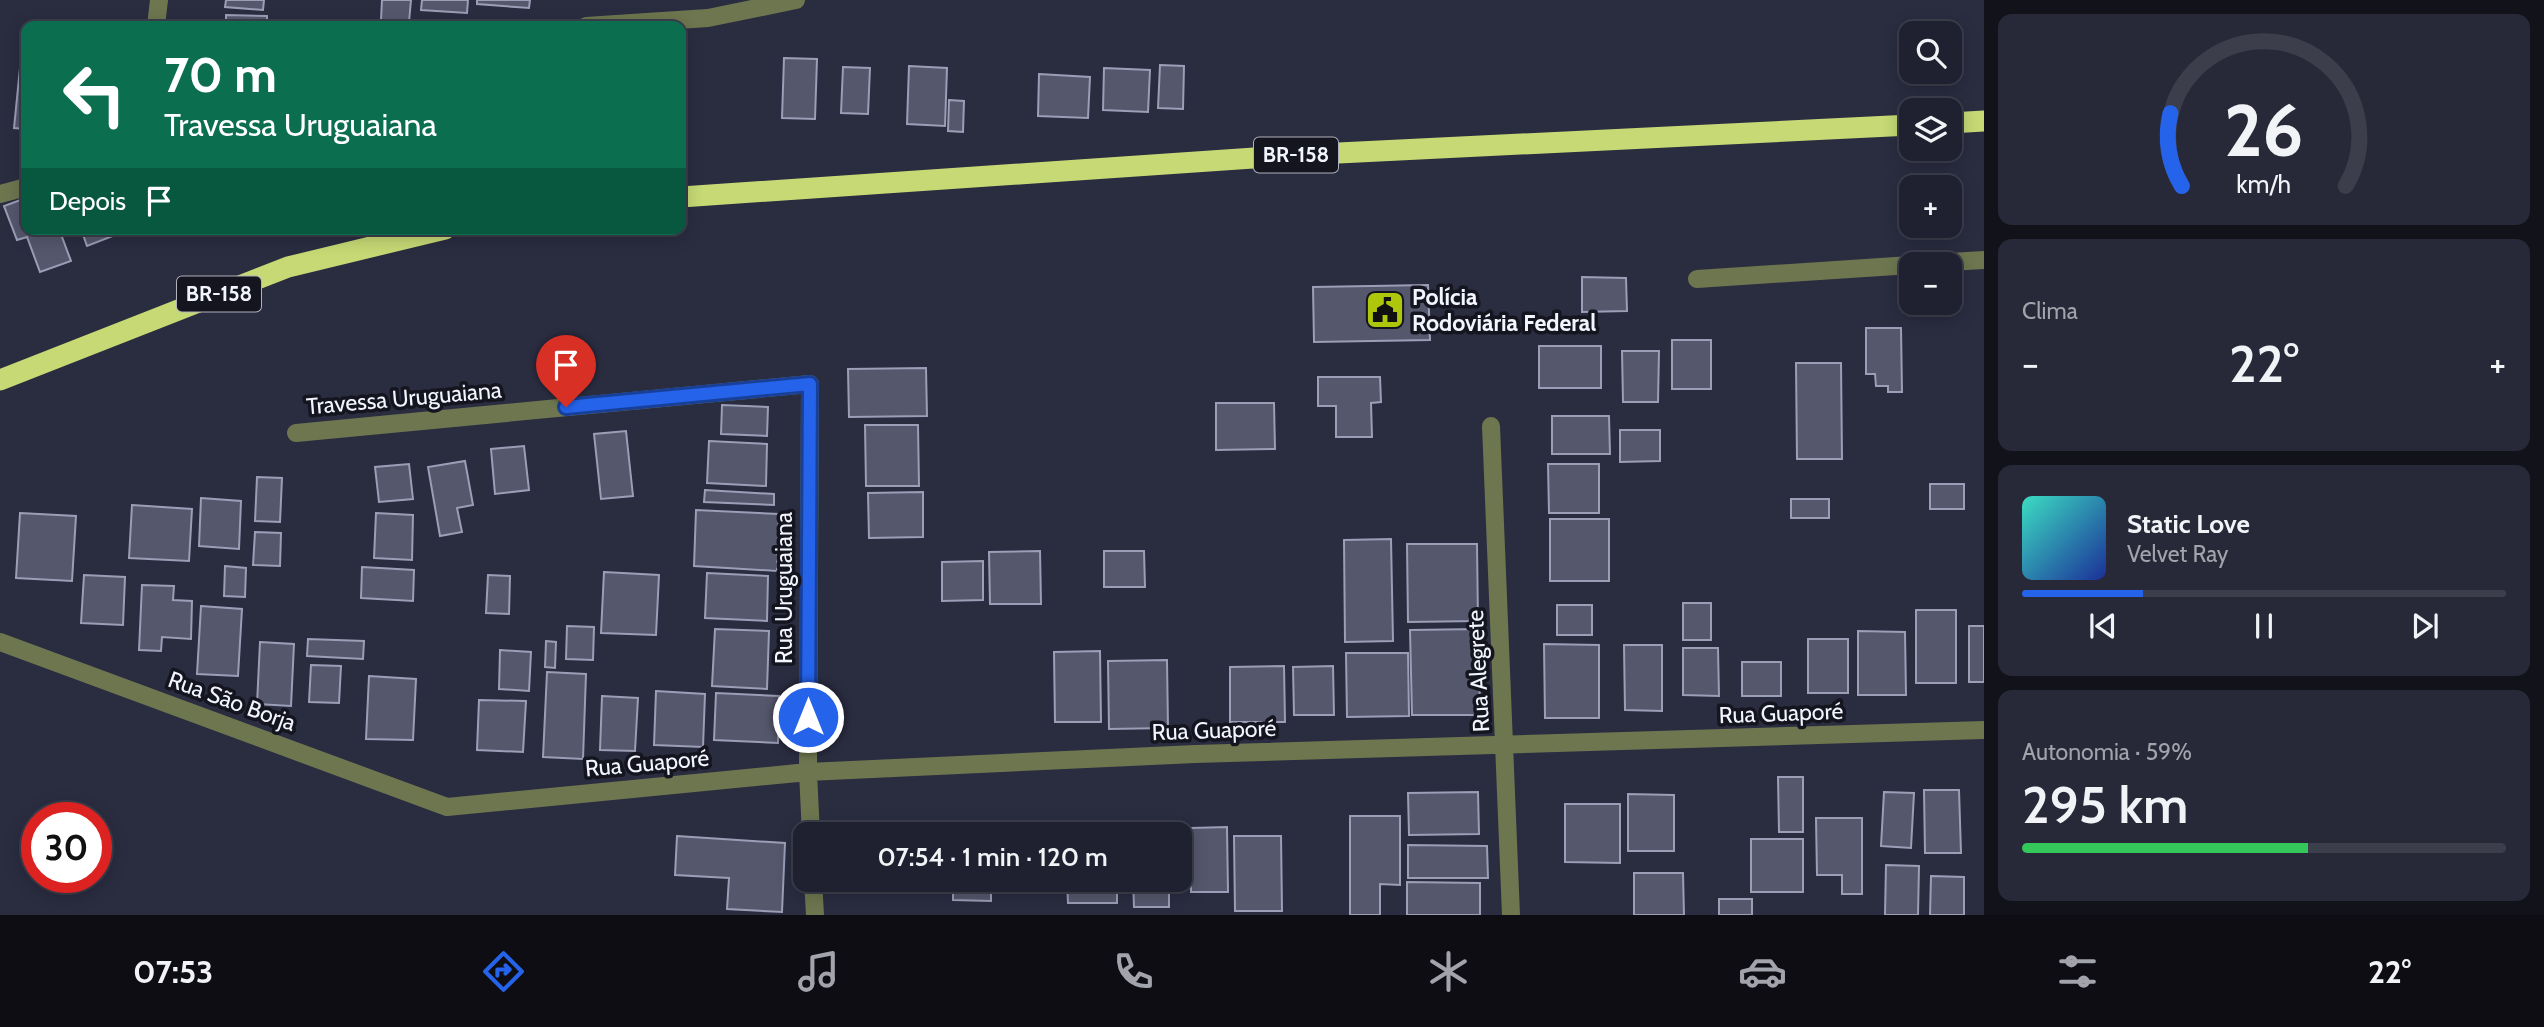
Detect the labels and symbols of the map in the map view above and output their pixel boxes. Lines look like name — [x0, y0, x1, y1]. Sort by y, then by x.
road number: BR-158 — [1254, 138, 1338, 172]
road number: BR-158 — [177, 276, 261, 312]
place label: Polícia Rodoviária Federal — [1412, 283, 1596, 337]
public building icon: Polícia Rodoviária Federal — [1364, 289, 1406, 331]
pin — [536, 335, 596, 407]
street label: Travessa Uruguaiana — [305, 376, 503, 420]
street label: Rua Uruguaiana — [770, 512, 798, 664]
street label: Rua Alegrete — [1461, 609, 1495, 733]
street label: Rua São Borja — [164, 665, 300, 737]
position arrow — [771, 680, 845, 754]
street label: Rua Guaporé — [1718, 697, 1844, 729]
street label: Rua Guaporé — [1151, 714, 1277, 746]
street label: Rua Guaporé — [584, 744, 710, 782]
speed limit sign: 30 — [21, 802, 112, 893]

